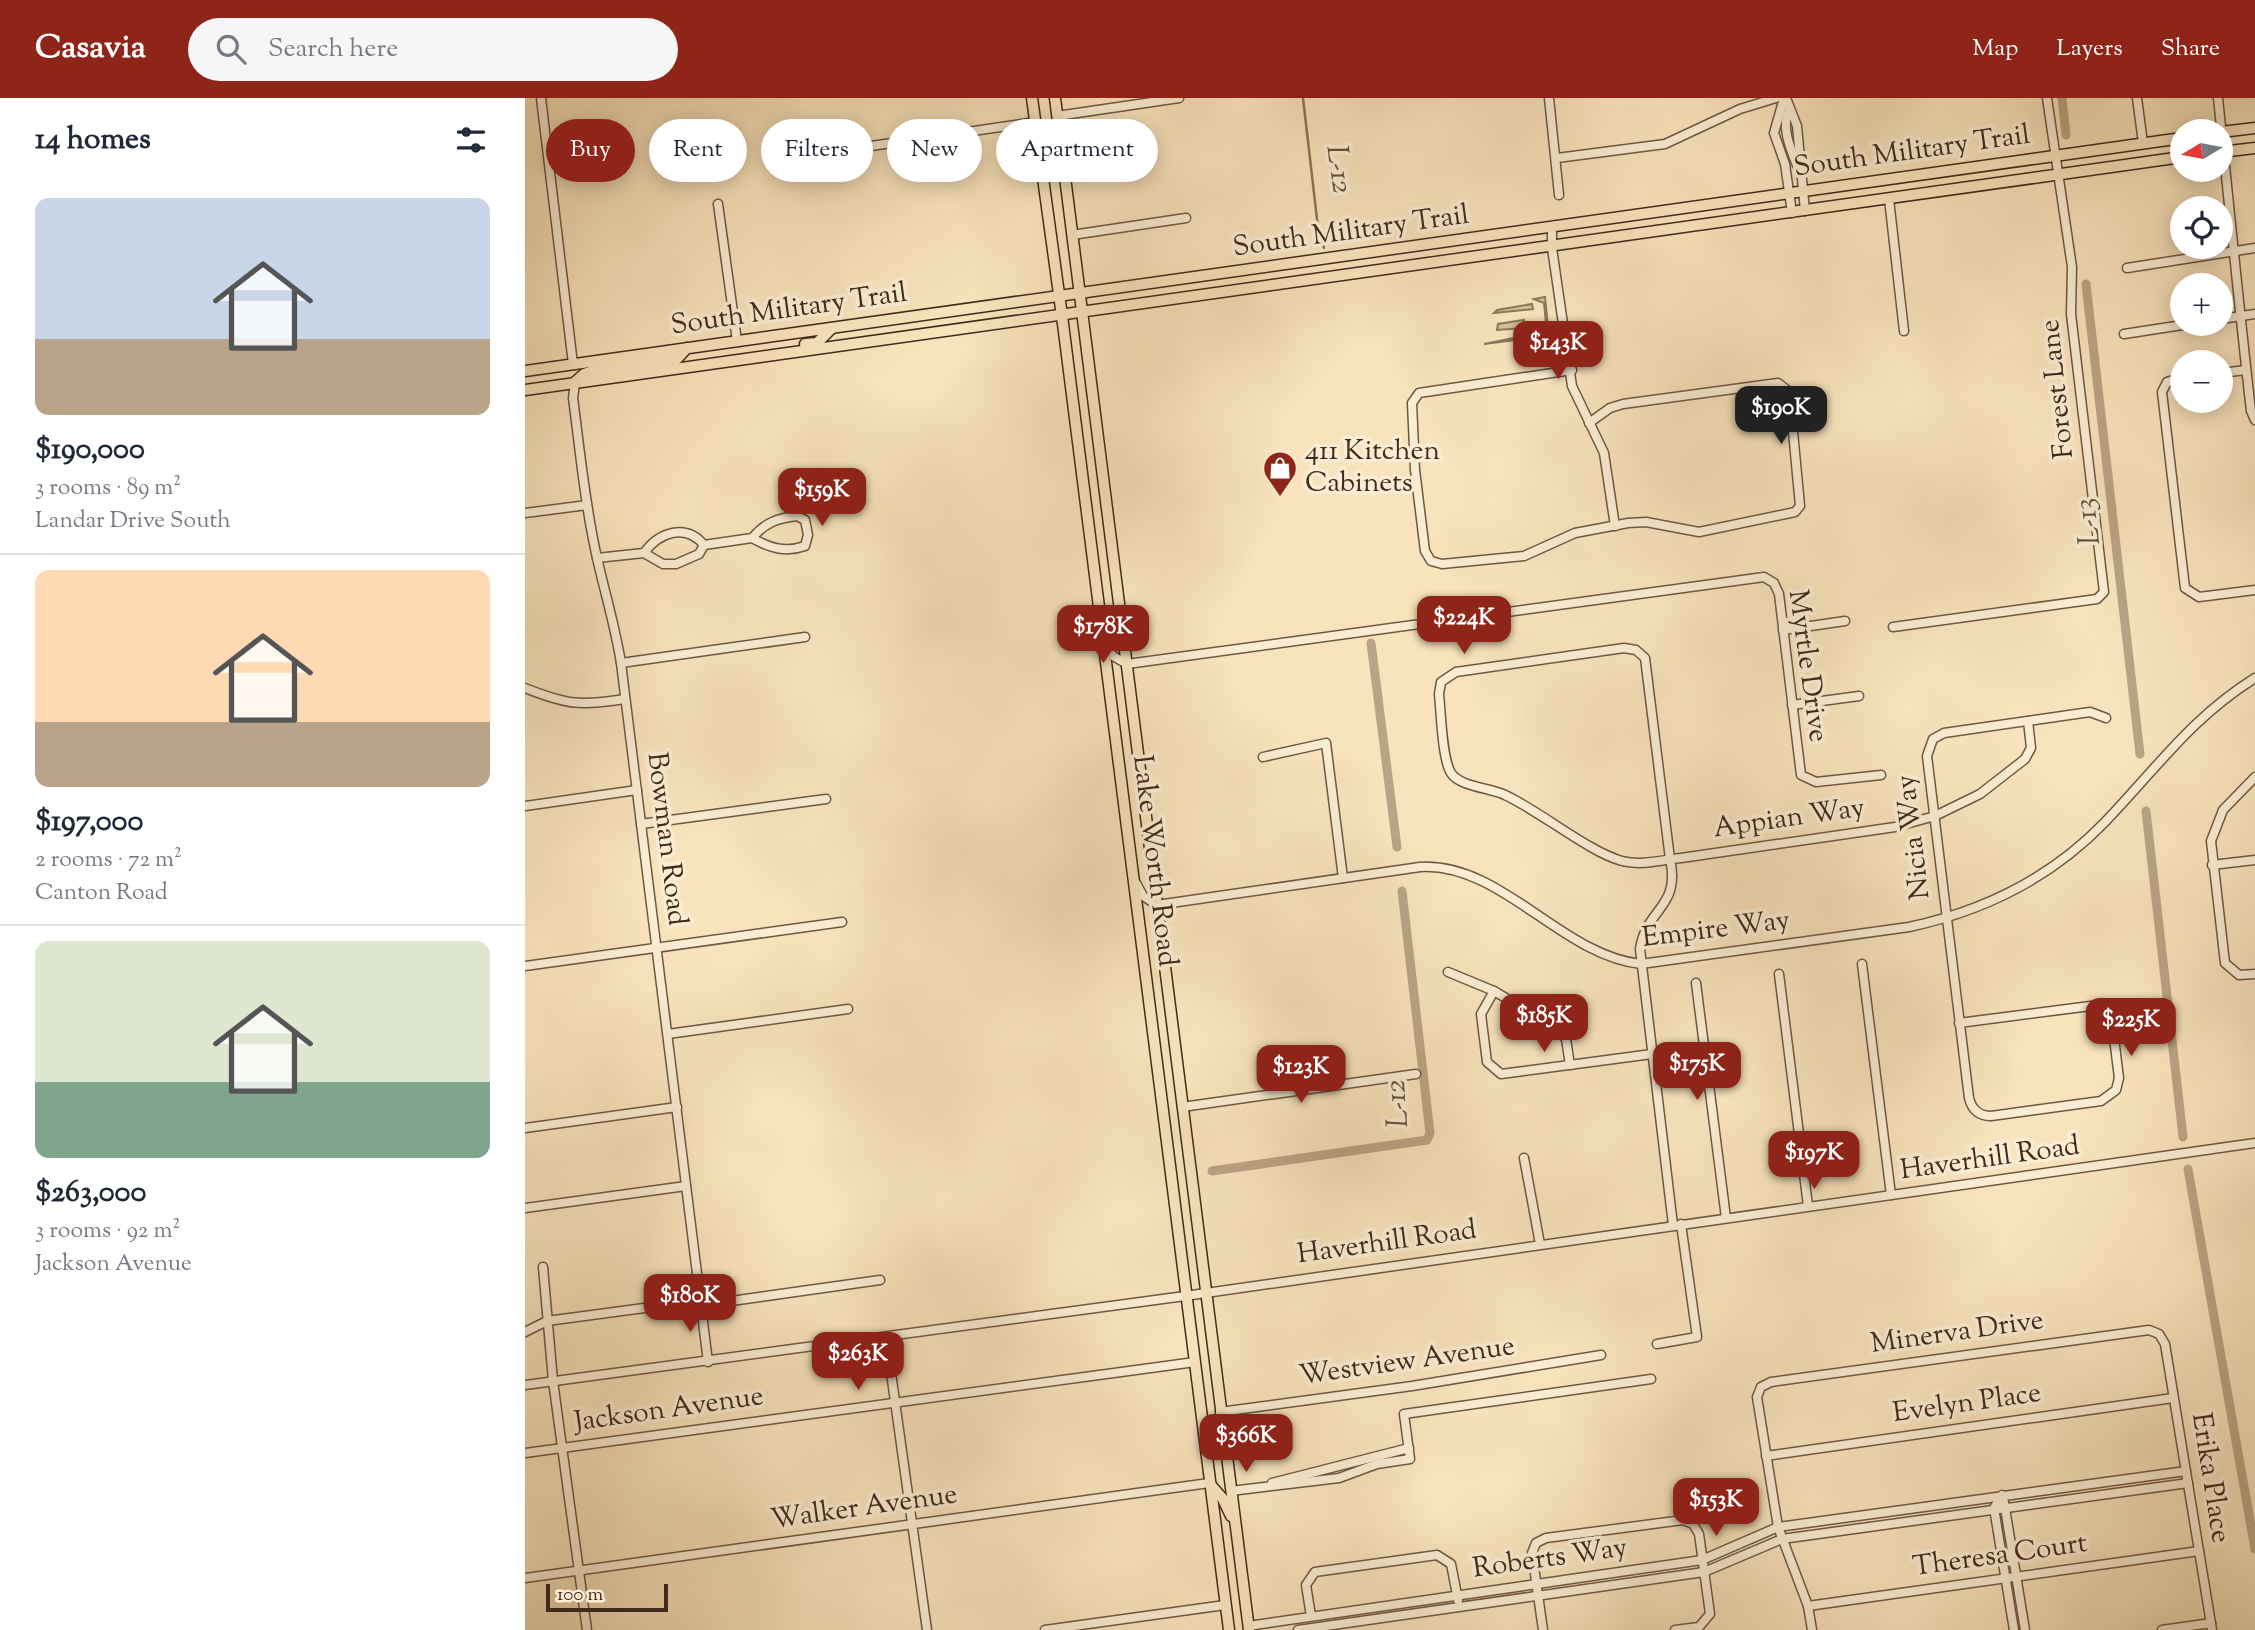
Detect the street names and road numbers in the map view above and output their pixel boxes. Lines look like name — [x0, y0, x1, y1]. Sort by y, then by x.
street label: South Military Trail — [1791, 116, 2033, 188]
street label: South Military Trail — [1230, 196, 1472, 268]
street label: South Military Trail — [668, 274, 910, 346]
street label: Forest Lane — [2031, 317, 2085, 461]
street label: Myrtle Drive — [1777, 587, 1837, 745]
street label: Bowman Road — [636, 750, 697, 928]
street label: Lake Worth Road — [1121, 753, 1187, 969]
street label: Nicia Way — [1887, 772, 1941, 902]
street label: Appian Way — [1711, 789, 1867, 849]
street label: Empire Way — [1640, 901, 1792, 959]
street label: Haverhill Road — [1898, 1127, 2082, 1191]
street label: Haverhill Road — [1295, 1211, 1479, 1275]
street label: Minerva Drive — [1868, 1301, 2046, 1365]
street label: Westview Avenue — [1297, 1327, 1517, 1397]
street label: Evelyn Place — [1890, 1374, 2044, 1434]
street label: Jackson Avenue — [570, 1377, 766, 1443]
street label: Erika Place — [2180, 1410, 2240, 1546]
street label: Walker Avenue — [768, 1475, 960, 1541]
street label: Theresa Court — [1910, 1524, 2090, 1588]
street label: Roberts Way — [1470, 1528, 1630, 1590]

